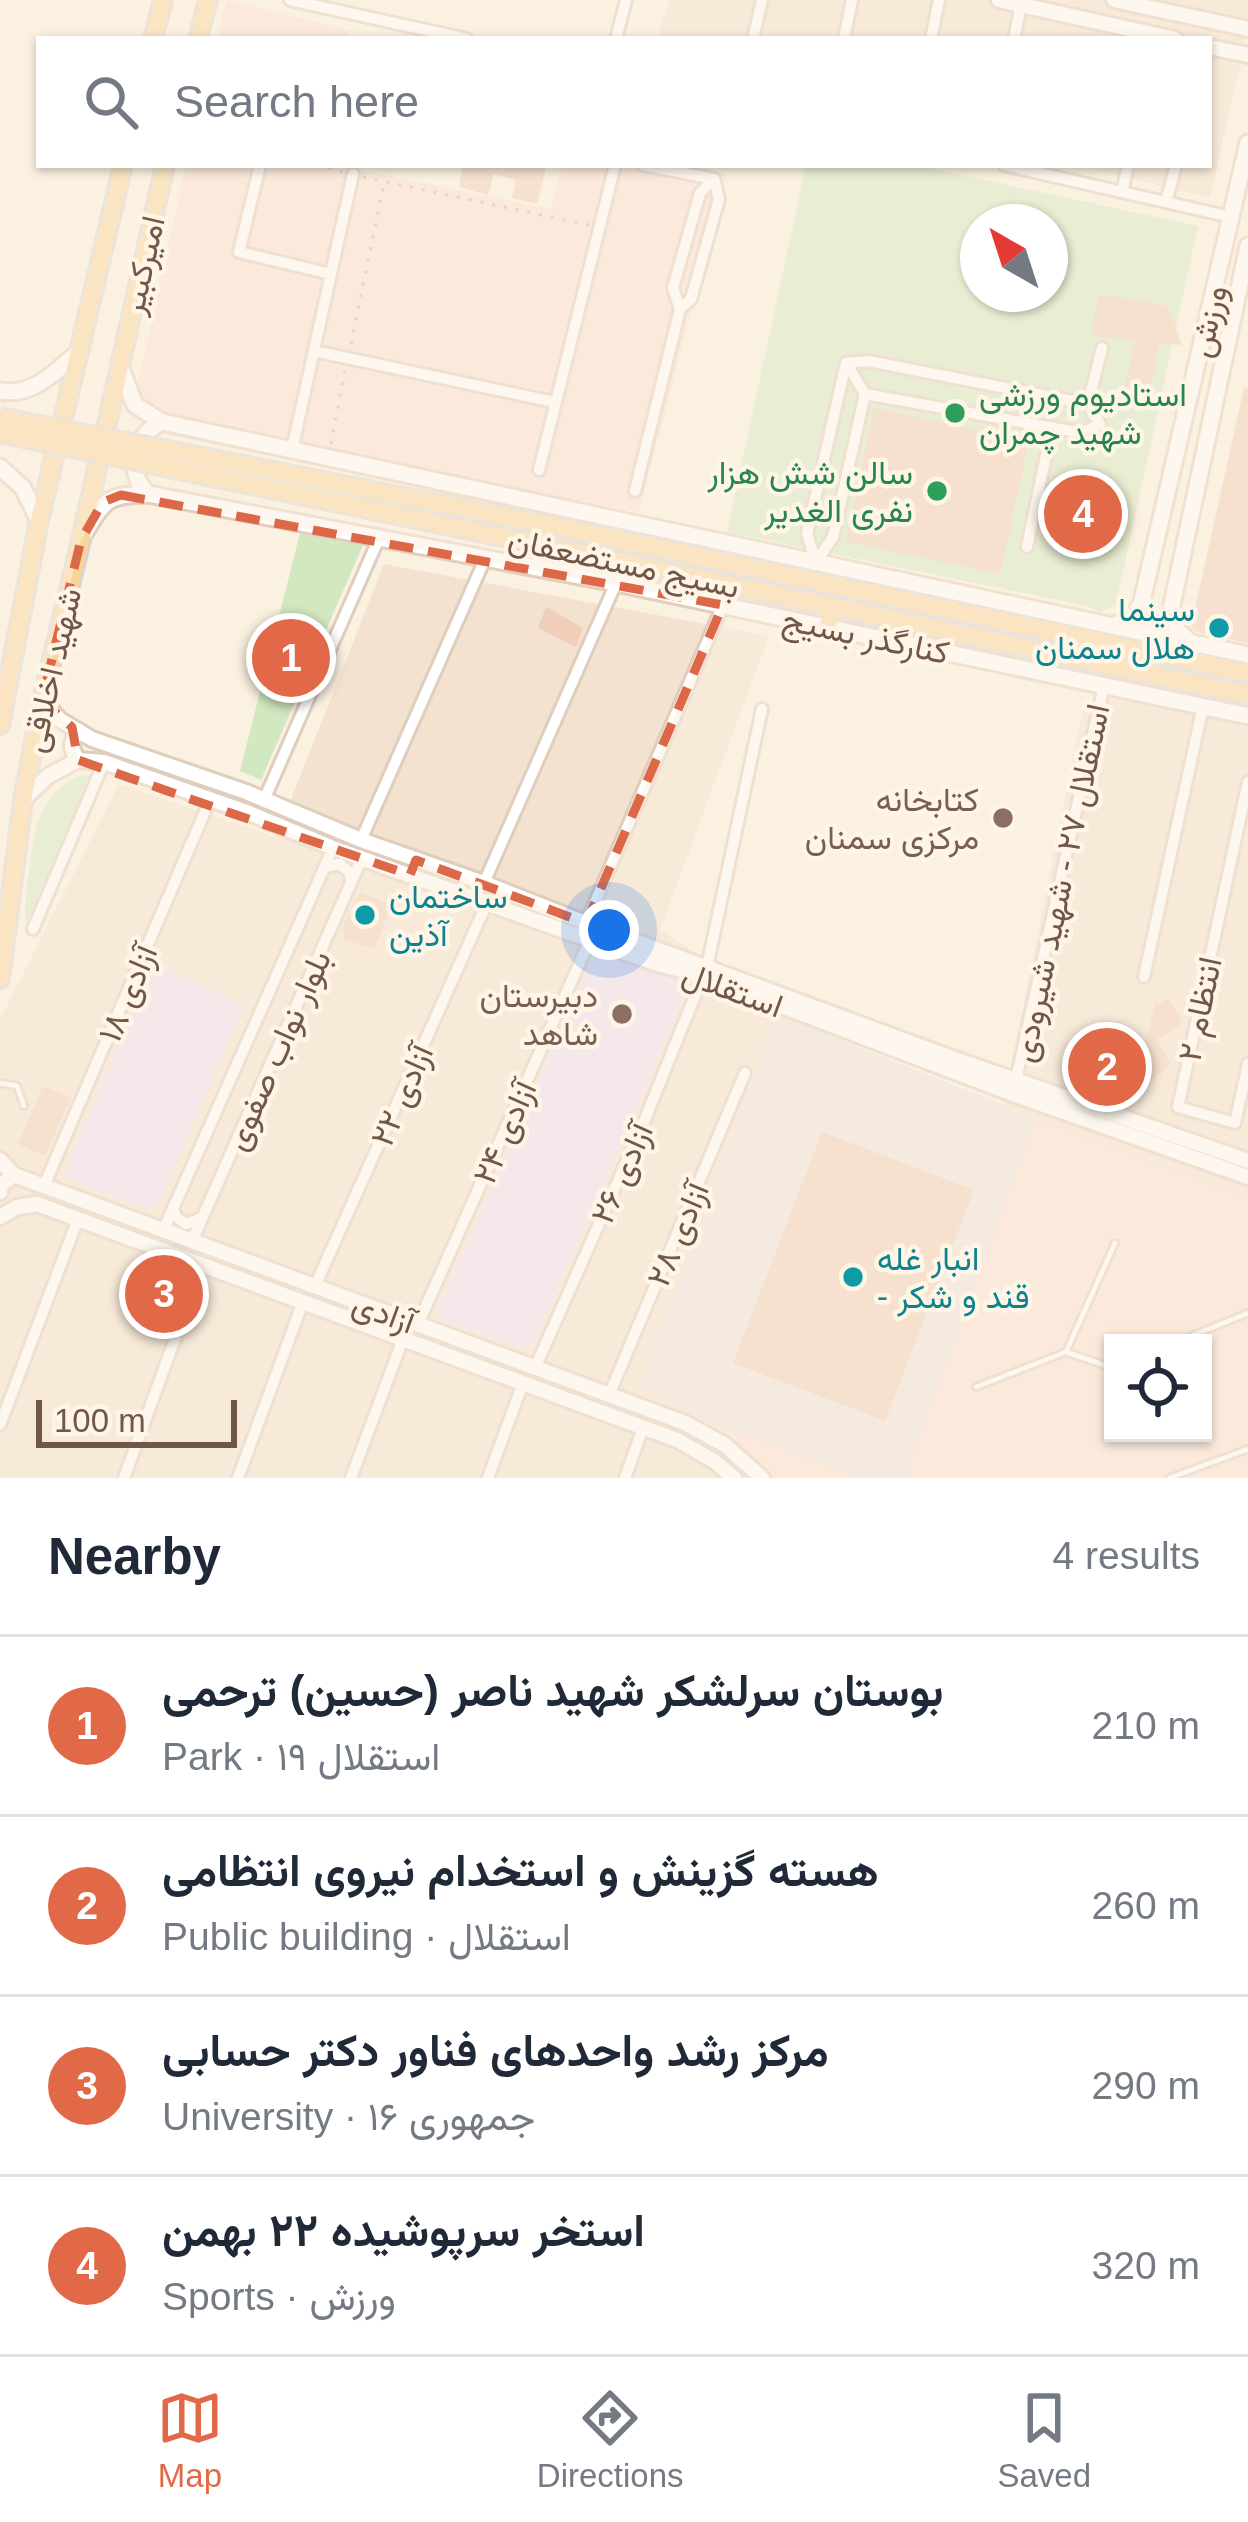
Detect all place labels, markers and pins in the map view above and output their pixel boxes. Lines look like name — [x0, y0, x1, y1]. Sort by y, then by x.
place label: استادیوم ورزشی شهید چمران — [979, 376, 1187, 455]
marker: استادیوم ورزشی شهید چمران — [942, 400, 968, 426]
place label: سالن شش هزار نفری الغدیر — [706, 454, 913, 531]
pin: 4 — [1044, 469, 1122, 559]
marker: سالن شش هزار نفری الغدیر — [924, 478, 950, 504]
place label: سینما هلال سمنان — [1035, 591, 1195, 667]
pin: 1 — [252, 613, 330, 703]
marker: سینما هلال سمنان — [1206, 615, 1232, 641]
place label: کتابخانه مرکزی سمنان — [805, 781, 979, 858]
marker: کتابخانه مرکزی سمنان — [990, 805, 1016, 831]
place label: ساختمان آذین — [389, 878, 507, 954]
marker: ساختمان آذین — [352, 902, 378, 928]
place label: دبیرستان شاهد — [480, 977, 598, 1052]
marker: دبیرستان شاهد — [609, 1001, 635, 1027]
pin: 2 — [1068, 1022, 1146, 1112]
place label: انبار غله - قند و شکر — [877, 1240, 1030, 1317]
pin: 3 — [125, 1249, 203, 1339]
marker: انبار غله - قند و شکر — [840, 1264, 866, 1290]

